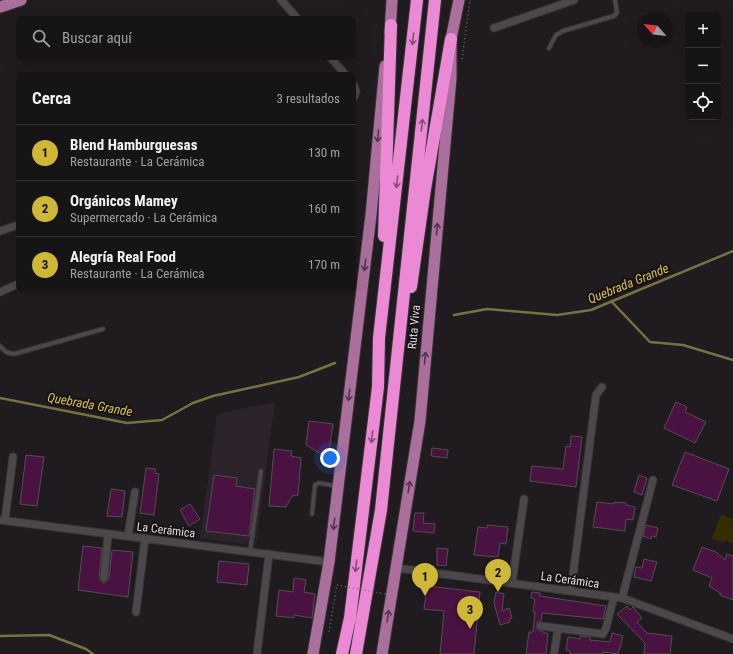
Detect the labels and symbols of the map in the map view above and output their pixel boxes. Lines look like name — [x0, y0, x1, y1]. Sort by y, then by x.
north arrow — [637, 12, 673, 48]
one-way arrow — [409, 32, 416, 45]
one-way arrow — [418, 119, 426, 132]
one-way arrow — [374, 129, 381, 142]
one-way arrow — [393, 175, 401, 188]
one-way arrow — [433, 223, 440, 236]
one-way arrow — [361, 259, 368, 272]
water label: Quebrada Grande — [585, 260, 671, 307]
street label: Ruta Viva — [405, 304, 423, 350]
one-way arrow — [422, 352, 429, 365]
one-way arrow — [345, 388, 353, 401]
water label: Quebrada Grande — [46, 390, 134, 419]
one-way arrow — [368, 430, 376, 443]
your location — [320, 448, 340, 468]
one-way arrow — [405, 481, 413, 494]
one-way arrow — [330, 517, 338, 530]
street label: La Cerámica — [136, 519, 196, 541]
one-way arrow — [352, 559, 360, 572]
pin: 2 — [485, 559, 511, 592]
pin: 1 — [412, 563, 438, 596]
street label: La Cerámica — [540, 569, 600, 591]
pin: 3 — [457, 596, 483, 629]
one-way arrow — [384, 609, 392, 622]

